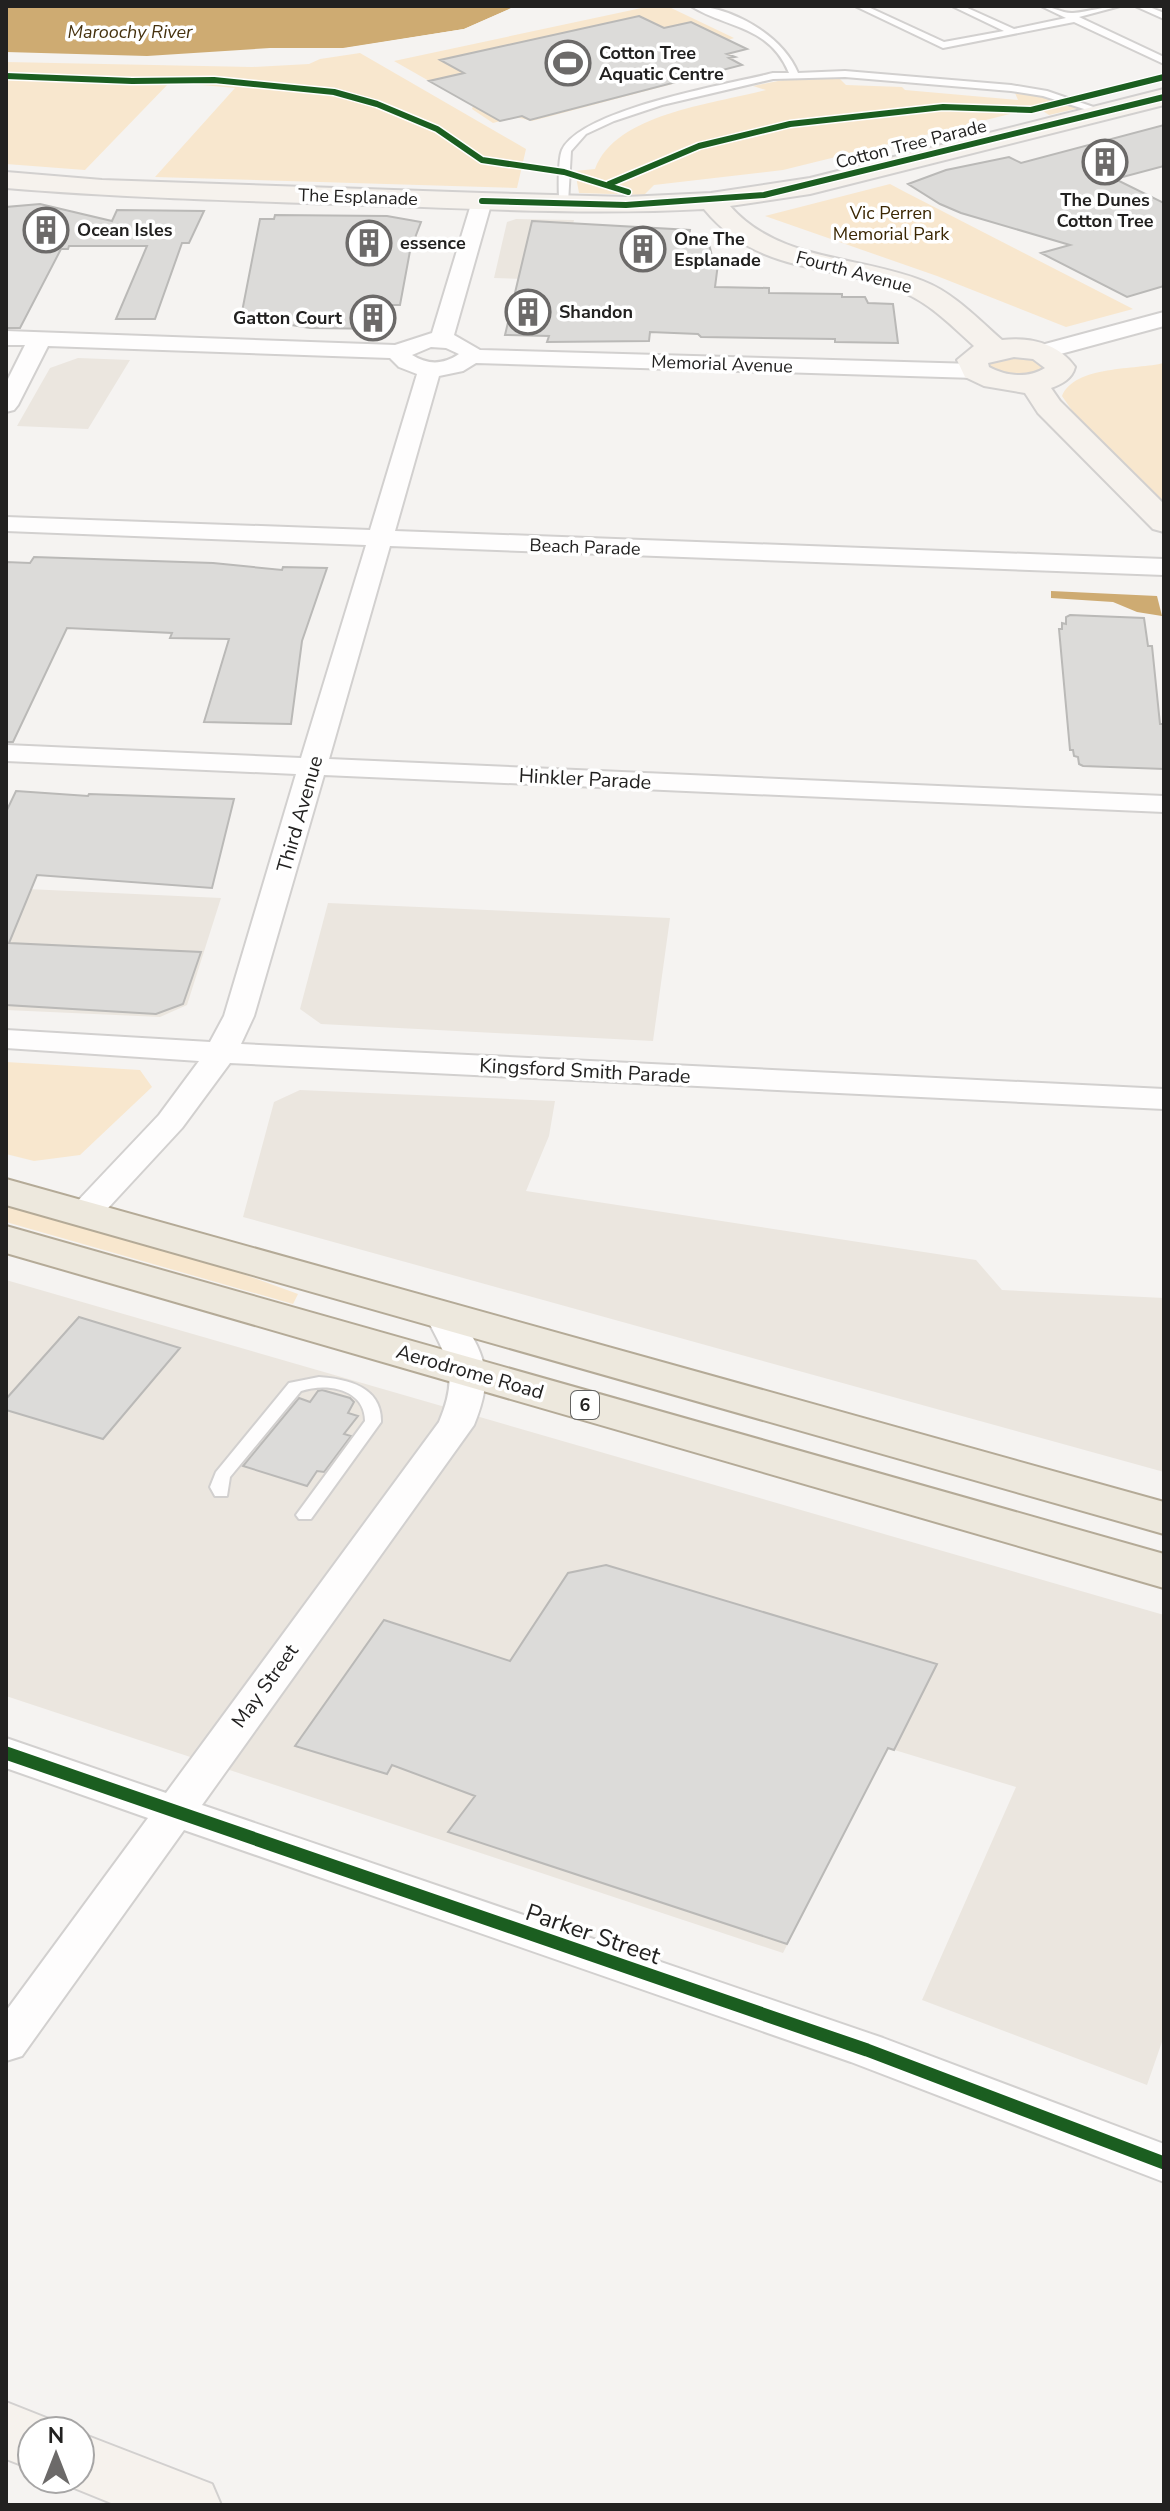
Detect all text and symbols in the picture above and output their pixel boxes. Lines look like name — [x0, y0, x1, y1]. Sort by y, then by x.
water label: Maroochy River — [68, 20, 193, 44]
sports icon: Cotton Tree Aquatic Centre — [544, 39, 592, 87]
place label: Cotton Tree Aquatic Centre — [599, 41, 724, 86]
street label: Cotton Tree Parade — [833, 114, 989, 174]
building icon: The Dunes Cotton Tree — [1081, 138, 1129, 186]
street label: The Esplanade — [298, 183, 418, 211]
place label: The Dunes Cotton Tree — [1056, 188, 1154, 233]
park label: Vic Perren Memorial Park — [833, 201, 950, 246]
building icon: Ocean Isles — [22, 206, 70, 254]
place label: Ocean Isles — [77, 218, 173, 242]
building icon: essence — [345, 219, 393, 267]
building icon: One The Esplanade — [619, 225, 667, 273]
place label: One The Esplanade — [674, 227, 761, 272]
place label: essence — [400, 231, 466, 255]
street label: Fourth Avenue — [793, 245, 915, 299]
building icon: Shandon — [504, 288, 552, 336]
building icon: Gatton Court — [349, 294, 397, 342]
place label: Shandon — [559, 300, 633, 324]
place label: Gatton Court — [233, 306, 342, 330]
street label: Memorial Avenue — [651, 350, 793, 378]
street label: Beach Parade — [529, 533, 641, 561]
street label: Third Avenue — [270, 753, 330, 875]
street label: Hinkler Parade — [518, 762, 652, 796]
street label: Kingsford Smith Parade — [479, 1052, 691, 1090]
street label: Aerodrome Road — [393, 1338, 547, 1406]
road number: 6 — [571, 1391, 599, 1419]
street label: May Street — [225, 1638, 305, 1733]
street label: Parker Street — [521, 1896, 665, 1972]
north arrow — [16, 2415, 96, 2495]
text: N — [48, 2421, 64, 2451]

